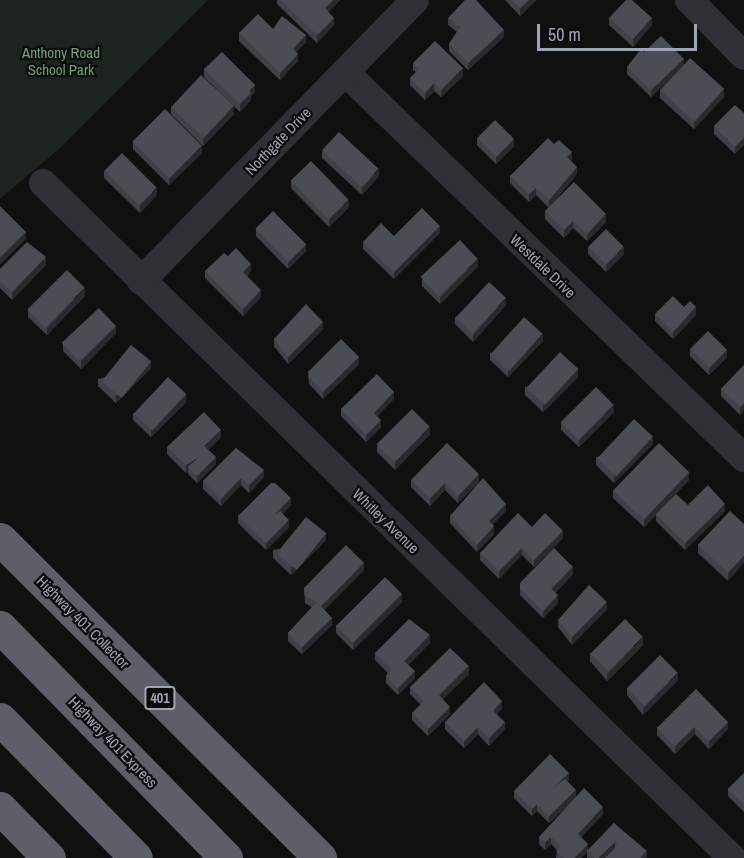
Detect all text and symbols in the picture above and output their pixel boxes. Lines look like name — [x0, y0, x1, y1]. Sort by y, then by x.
scale bar — [540, 12, 700, 50]
text: 50 m — [548, 22, 581, 47]
park label: Anthony Road School Park — [22, 43, 100, 78]
street label: Northgate Drive — [241, 104, 315, 178]
street label: Westdale Drive — [507, 230, 579, 302]
street label: Whitley Avenue — [349, 485, 423, 557]
street label: Highway 401 Collector — [33, 572, 133, 672]
road number: 401 — [144, 687, 176, 709]
street label: Highway 401 Express — [65, 693, 161, 791]

